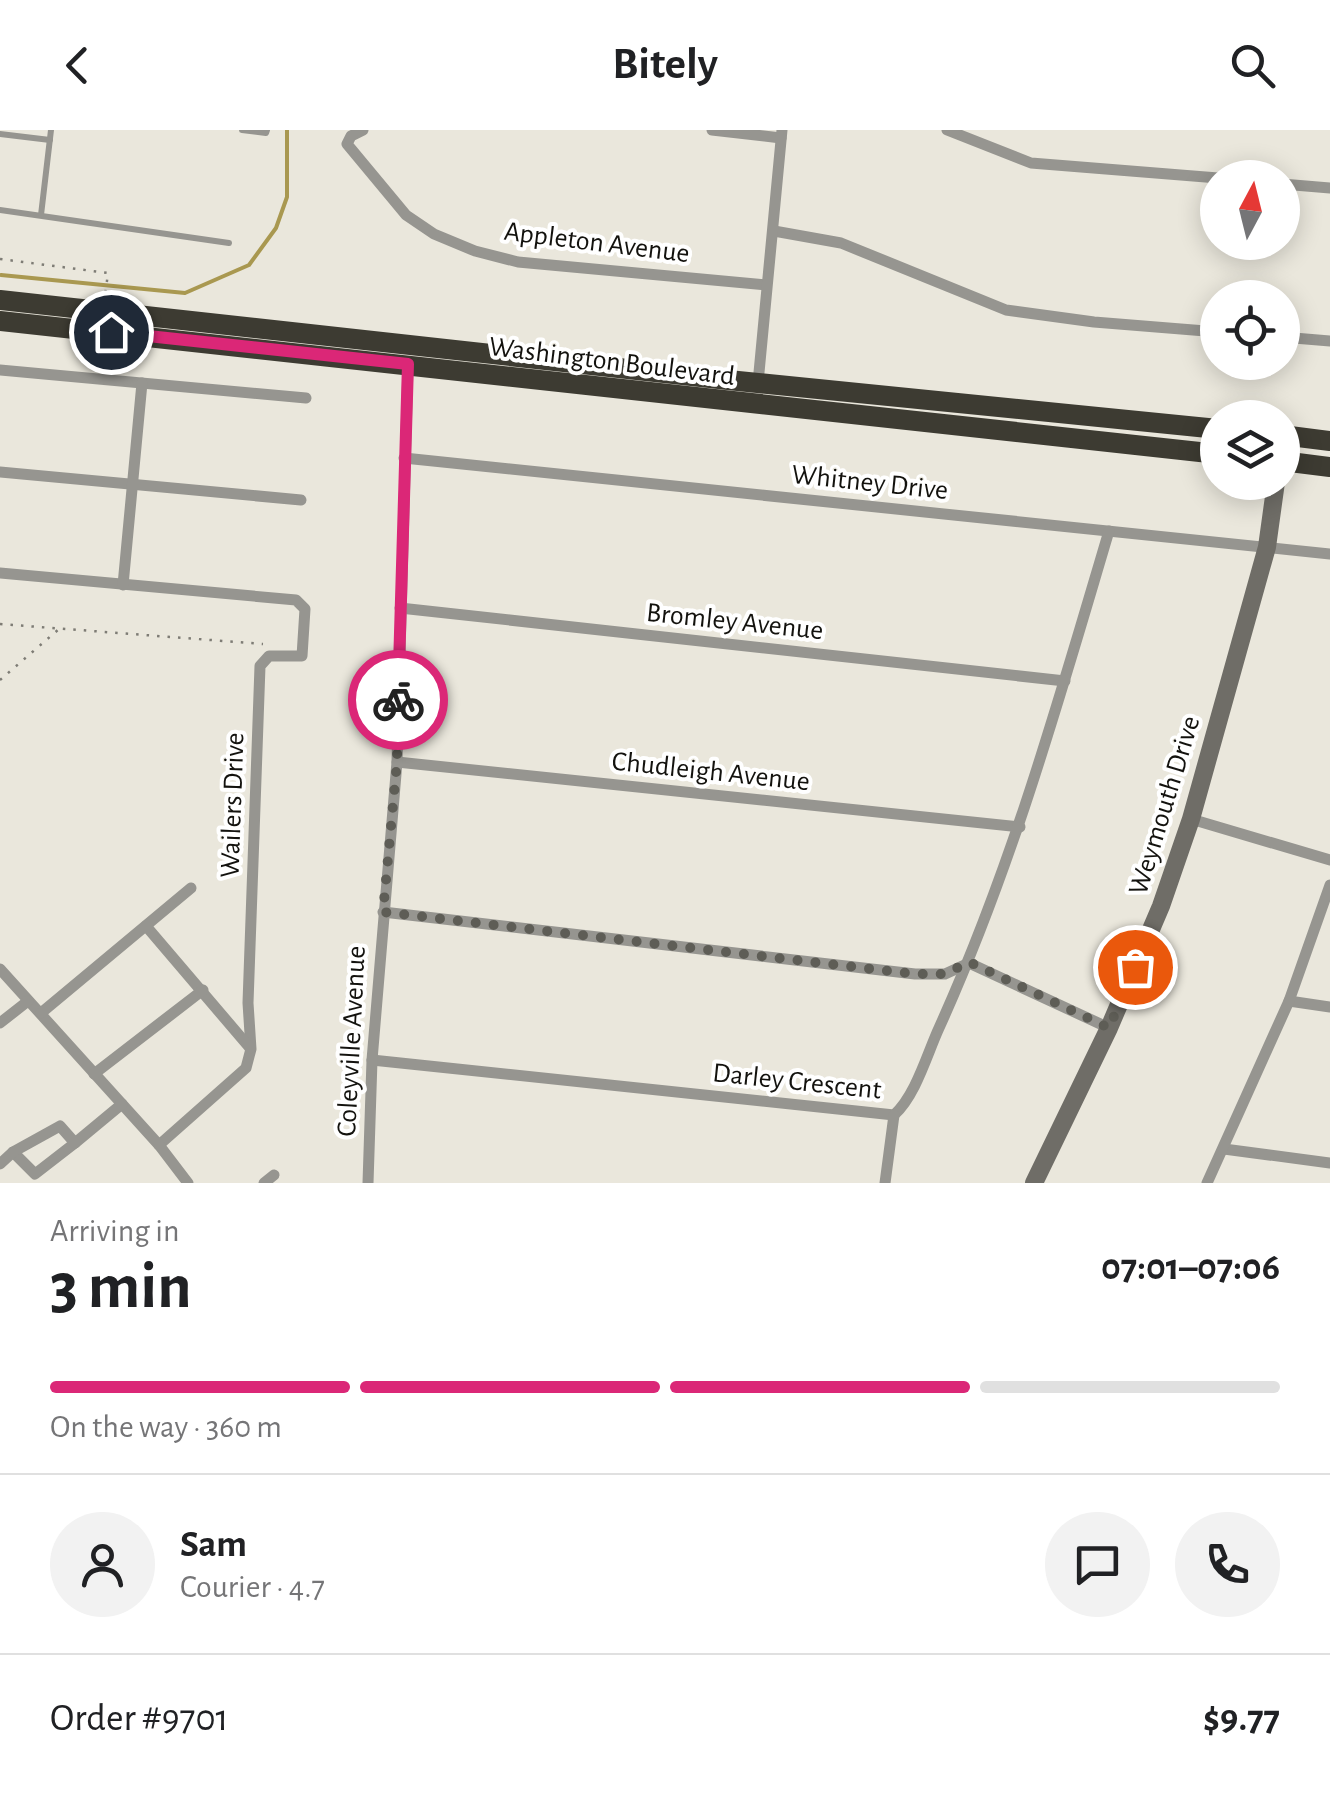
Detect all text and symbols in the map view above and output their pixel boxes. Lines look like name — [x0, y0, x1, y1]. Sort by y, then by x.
icon: back — [50, 38, 105, 93]
icon: search — [1225, 38, 1280, 93]
text: Bitely — [612, 42, 718, 87]
north arrow — [1200, 160, 1300, 260]
map controls — [1200, 160, 1300, 500]
street label: Appleton Avenue — [502, 218, 691, 268]
button: locate — [1200, 280, 1300, 380]
pin — [69, 290, 154, 375]
icon: home — [84, 305, 139, 360]
street label: Washington Boulevard — [487, 333, 736, 391]
button: layers — [1200, 400, 1300, 500]
street label: Whitney Drive — [790, 461, 949, 505]
street label: Bromley Avenue — [645, 599, 825, 645]
courier — [348, 650, 448, 750]
icon: bike — [371, 673, 426, 728]
street label: Weymouth Drive — [1124, 713, 1205, 898]
street label: Wailers Drive — [216, 732, 250, 878]
street label: Chudleigh Avenue — [610, 748, 811, 796]
pin — [1093, 925, 1178, 1010]
icon: bag — [1108, 940, 1163, 995]
street label: Coleyville Avenue — [333, 945, 371, 1137]
street label: Darley Crescent — [711, 1059, 883, 1105]
text: Arriving in — [50, 1215, 179, 1247]
text: 07:01–07:06 — [1101, 1249, 1280, 1287]
text: 3 min — [50, 1255, 192, 1320]
text: On the way · 360 m — [50, 1411, 282, 1443]
button: person — [50, 1512, 155, 1617]
button: chat — [1045, 1512, 1150, 1617]
button: phone — [1175, 1512, 1280, 1617]
text: Sam — [180, 1526, 247, 1564]
text: Courier · 4.7 — [180, 1571, 325, 1603]
text: Order #9701 — [50, 1700, 229, 1738]
text: $9.77 — [1203, 1700, 1280, 1738]

